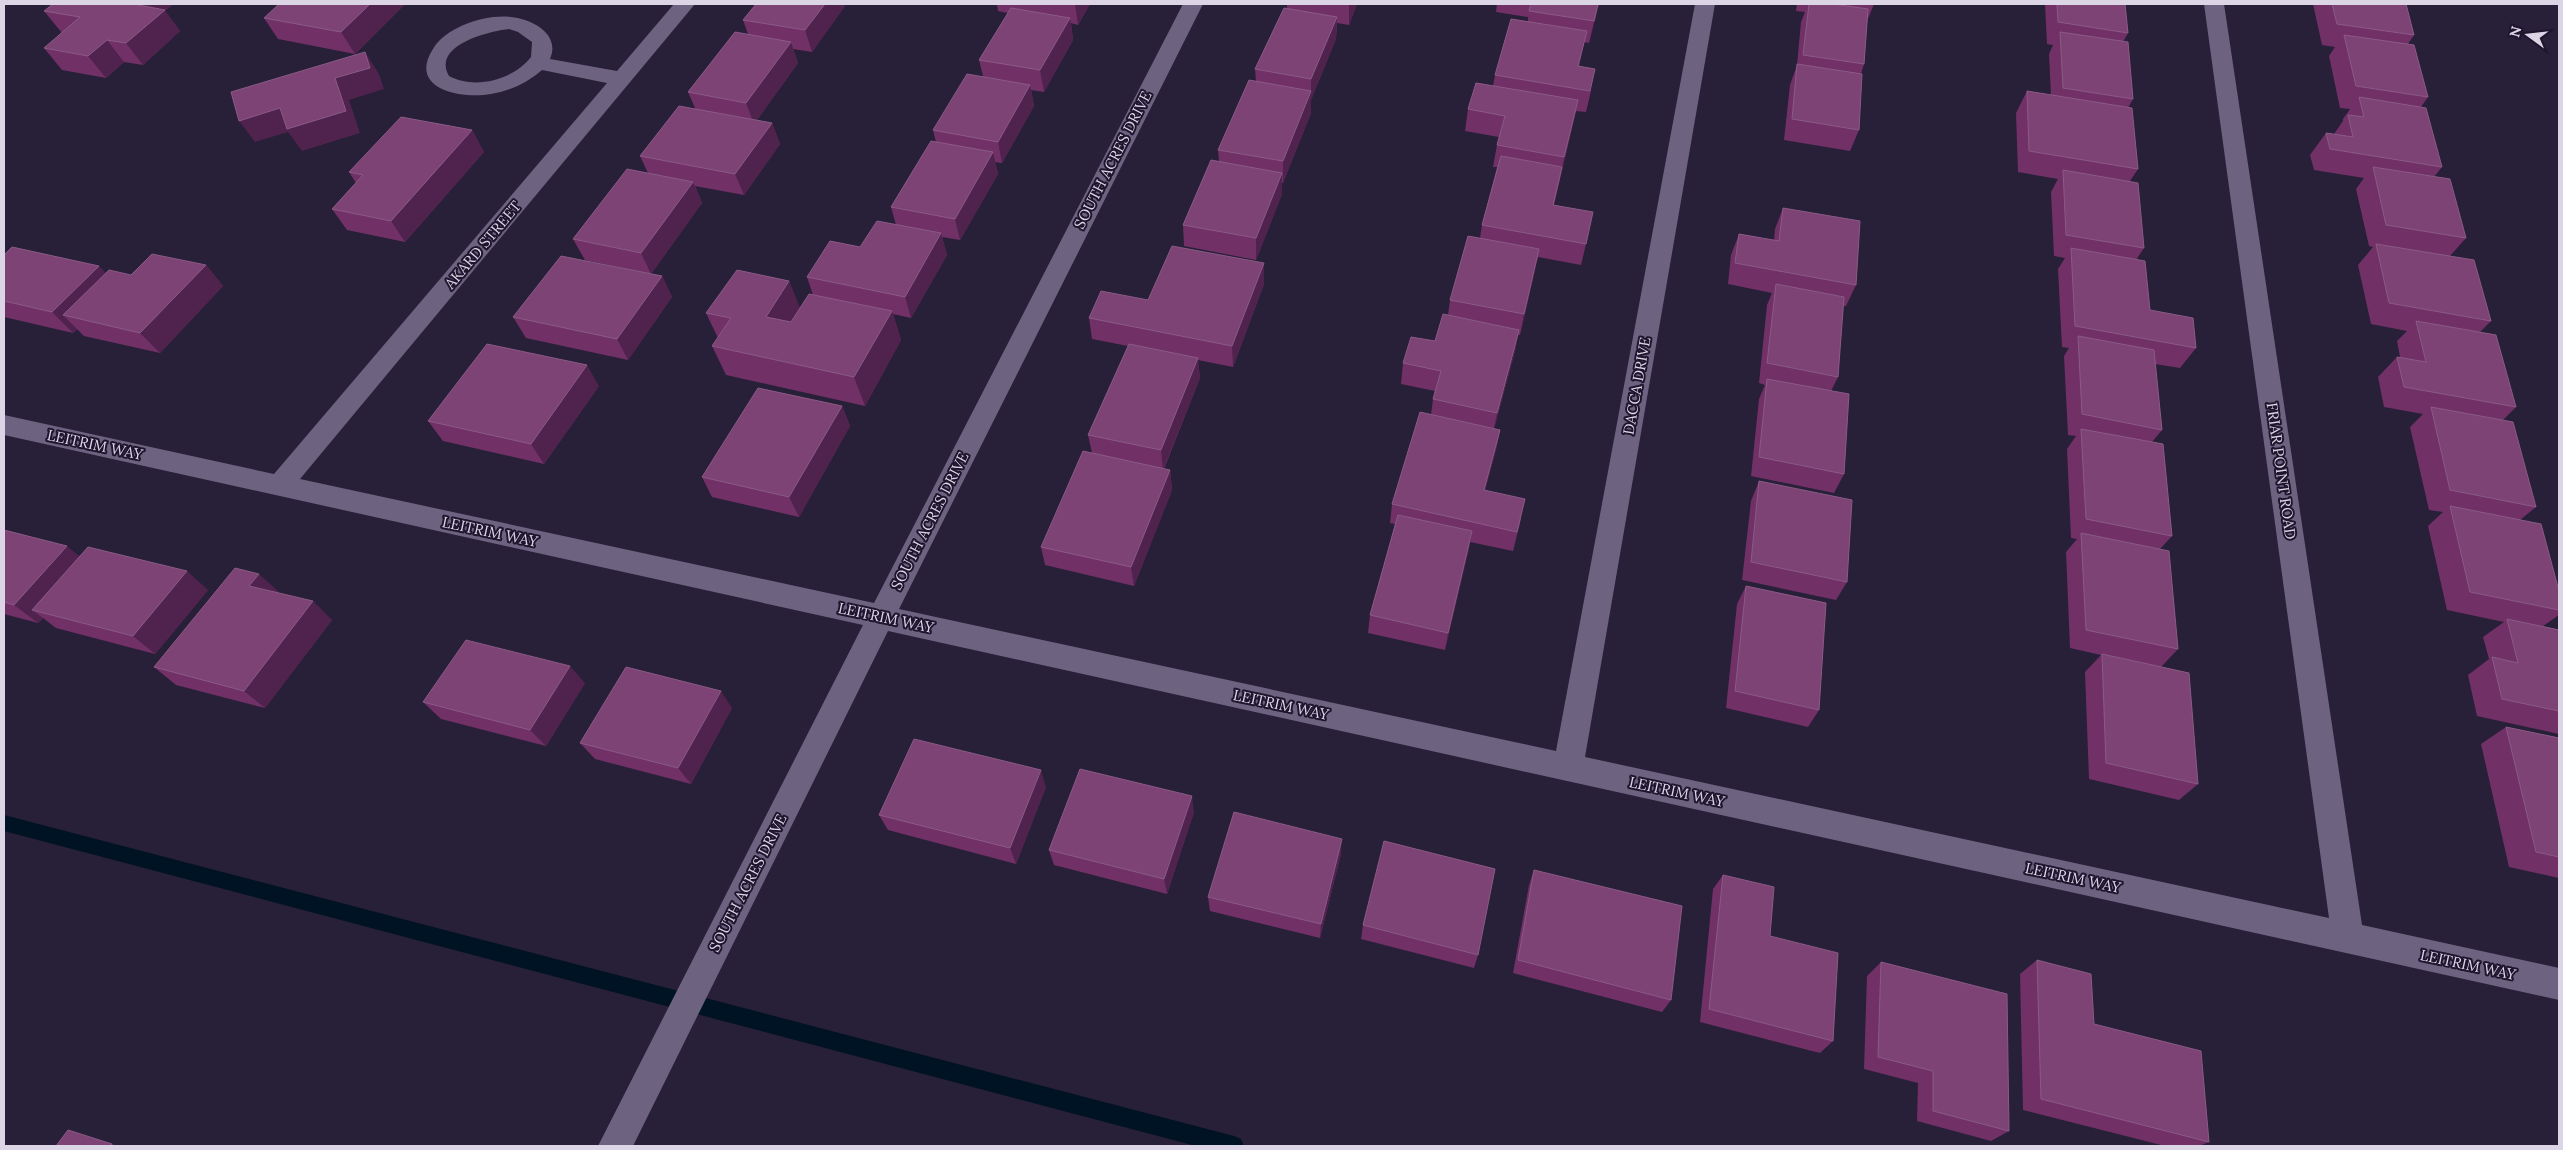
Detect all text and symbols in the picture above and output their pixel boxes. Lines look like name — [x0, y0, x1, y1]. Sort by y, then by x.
north arrow — [2503, 10, 2553, 60]
text: N — [2505, 24, 2526, 39]
street label: SOUTH ACRES DRIVE — [1069, 88, 1156, 232]
street label: AKARD STREET — [440, 196, 525, 293]
street label: DACCA DRIVE — [1619, 336, 1654, 436]
street label: FRIAR POINT ROAD — [2262, 401, 2301, 541]
street label: LEITRIM WAY — [45, 425, 145, 464]
street label: SOUTH ACRES DRIVE — [886, 449, 973, 593]
street label: LEITRIM WAY — [440, 512, 540, 551]
street label: LEITRIM WAY — [836, 598, 936, 637]
street label: LEITRIM WAY — [1231, 685, 1331, 724]
street label: LEITRIM WAY — [1627, 772, 1727, 811]
street label: SOUTH ACRES DRIVE — [704, 811, 791, 955]
street label: LEITRIM WAY — [2023, 858, 2123, 897]
street label: LEITRIM WAY — [2418, 945, 2518, 984]

